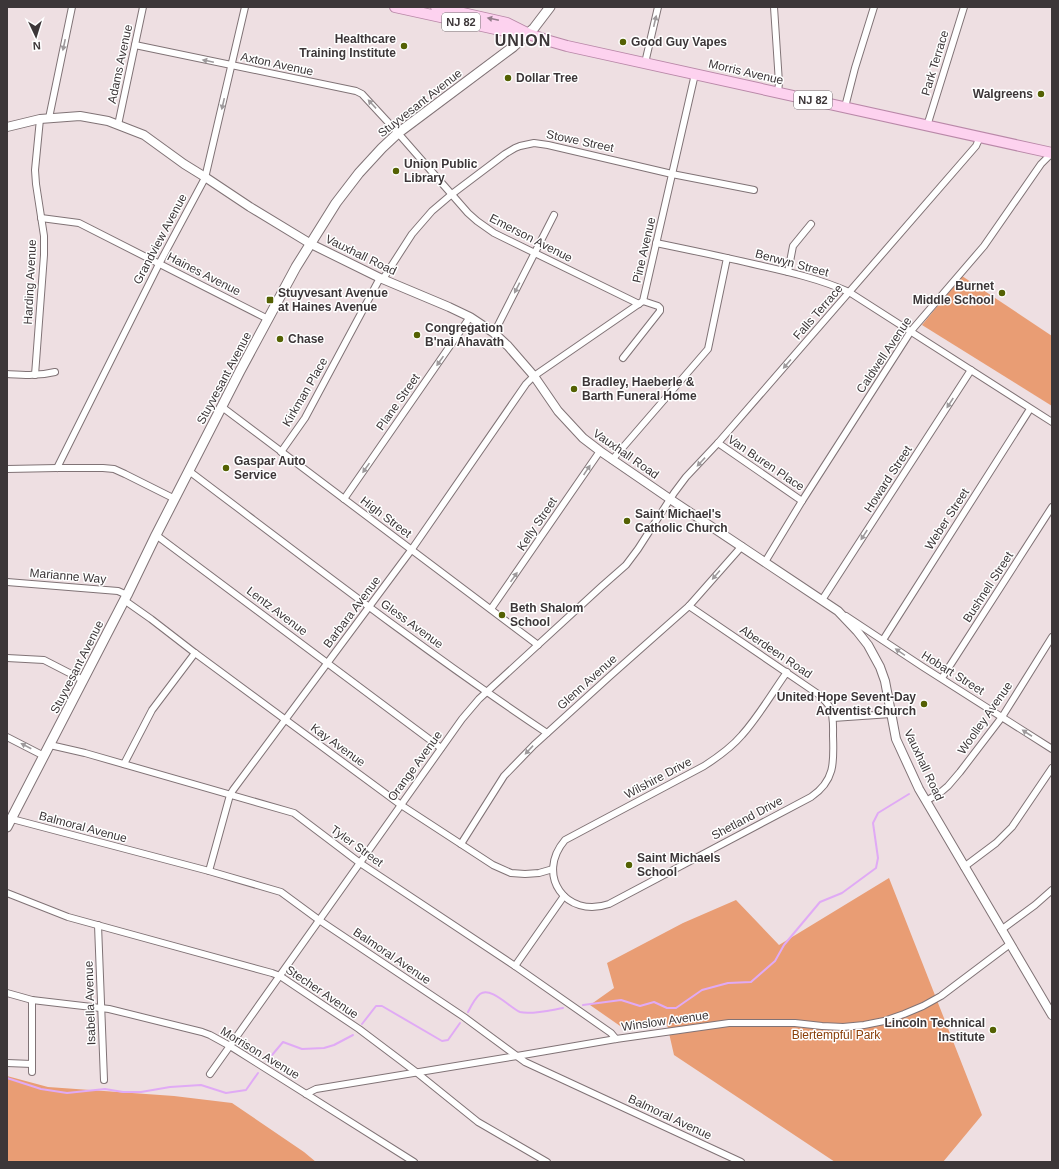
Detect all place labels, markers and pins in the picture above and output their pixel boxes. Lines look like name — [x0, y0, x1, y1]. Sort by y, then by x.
place label: Healthcare Training Institute — [299, 32, 396, 60]
place label: Good Guy Vapes — [631, 35, 727, 49]
marker: Good Guy Vapes — [618, 37, 628, 47]
marker: Healthcare Training Institute — [399, 41, 409, 51]
place label: Dollar Tree — [516, 71, 578, 85]
marker: Dollar Tree — [503, 73, 513, 83]
place label: Walgreens — [973, 87, 1033, 101]
marker: Walgreens — [1036, 89, 1046, 99]
place label: Union Public Library — [404, 157, 478, 185]
marker: Union Public Library — [391, 166, 401, 176]
place label: Burnet Middle School — [913, 279, 994, 307]
place label: Stuyvesant Avenue at Haines Avenue — [278, 286, 388, 314]
marker: Burnet Middle School — [997, 288, 1007, 298]
marker: Stuyvesant Avenue at Haines Avenue — [265, 295, 275, 305]
place label: Congregation B'nai Ahavath — [425, 321, 504, 349]
marker: Congregation B'nai Ahavath — [412, 330, 422, 340]
place label: Chase — [288, 332, 324, 346]
marker: Chase — [275, 334, 285, 344]
place label: Bradley, Haeberle & Barth Funeral Home — [582, 375, 697, 403]
marker: Bradley, Haeberle & Barth Funeral Home — [569, 384, 579, 394]
place label: Gaspar Auto Service — [234, 454, 306, 482]
marker: Gaspar Auto Service — [221, 463, 231, 473]
place label: Saint Michael's Catholic Church — [635, 507, 728, 535]
marker: Saint Michael's Catholic Church — [622, 516, 632, 526]
place label: Beth Shalom School — [510, 601, 583, 629]
marker: Beth Shalom School — [497, 610, 507, 620]
place label: United Hope Sevent-Day Adventist Church — [777, 690, 916, 718]
marker: United Hope Sevent-Day Adventist Church — [919, 699, 929, 709]
place label: Saint Michaels School — [637, 851, 721, 879]
marker: Saint Michaels School — [624, 860, 634, 870]
place label: Lincoln Technical Institute — [885, 1016, 985, 1044]
marker: Lincoln Technical Institute — [988, 1025, 998, 1035]

